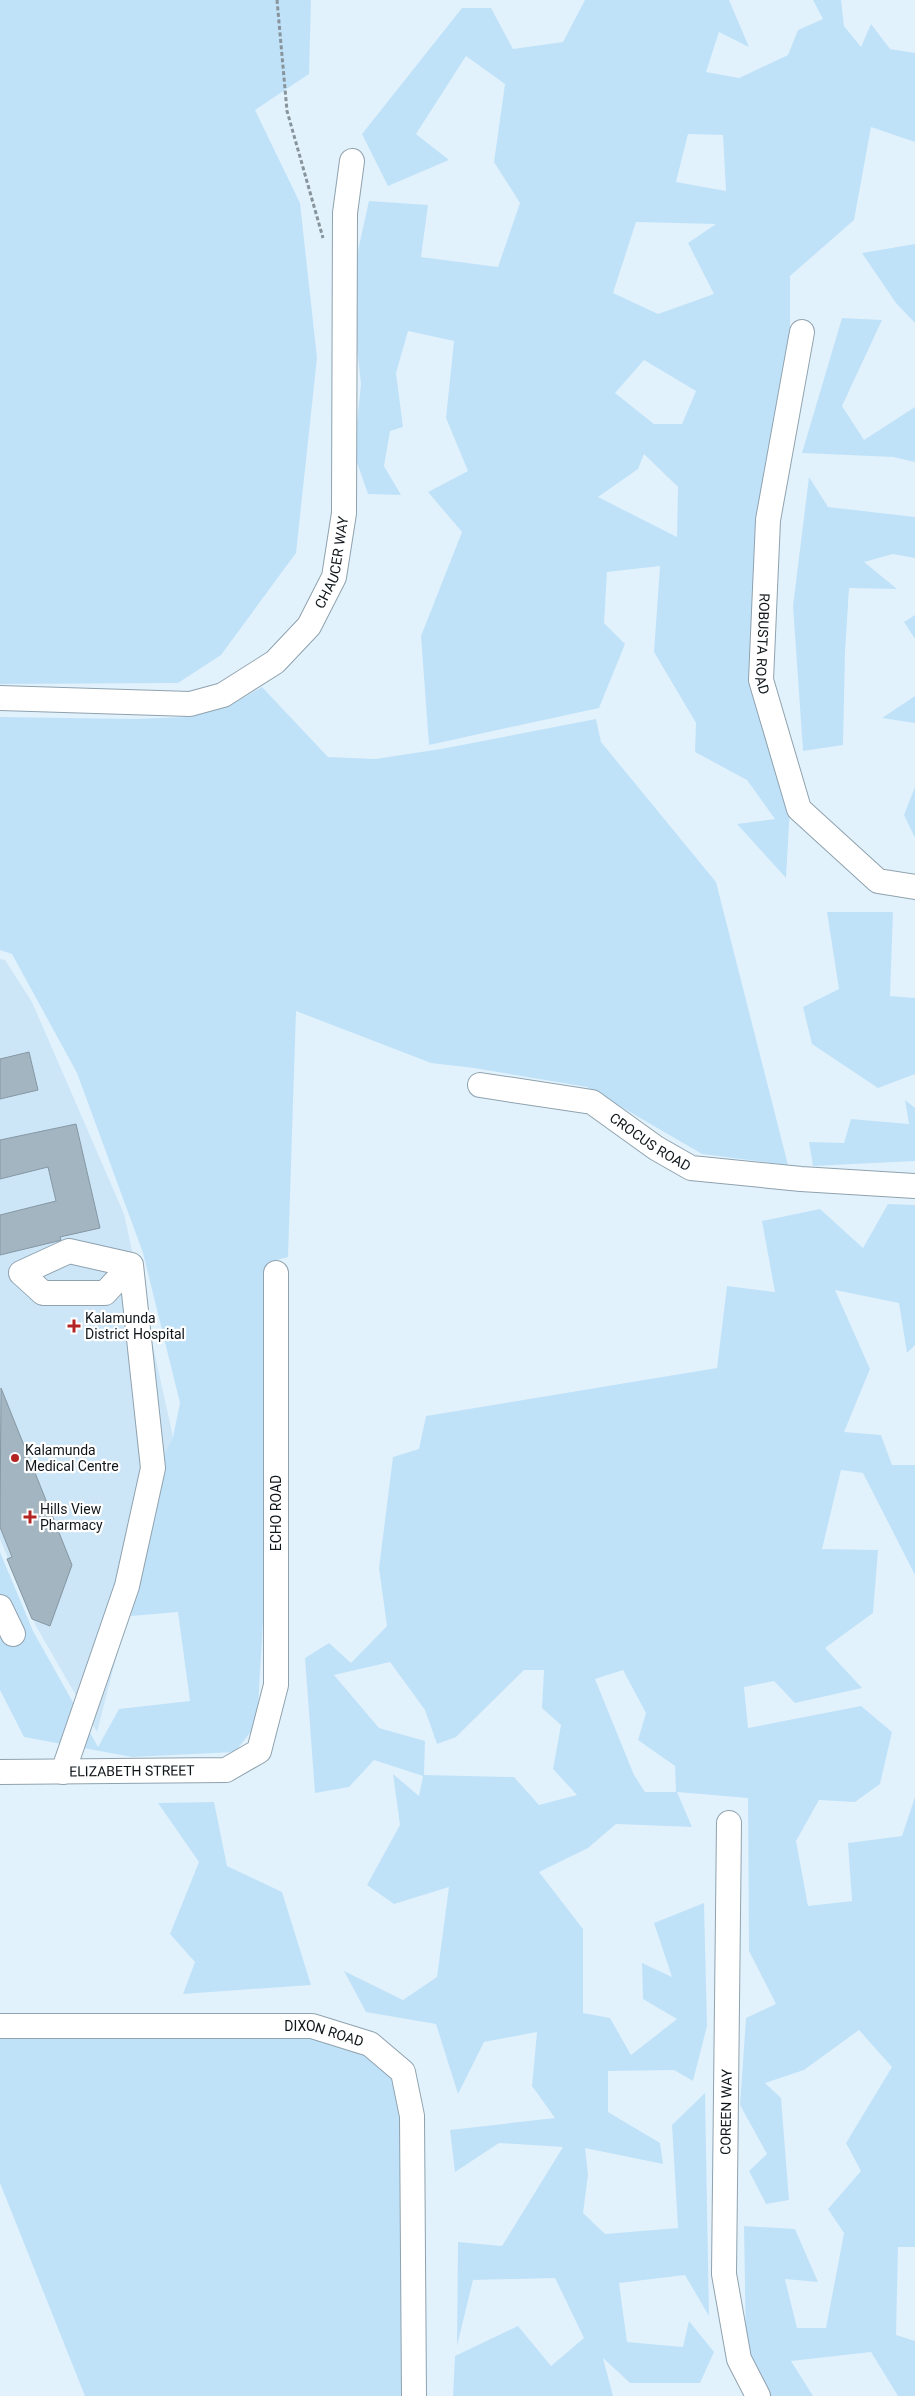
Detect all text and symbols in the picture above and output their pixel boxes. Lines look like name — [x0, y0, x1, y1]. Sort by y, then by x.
street label: CHAUCER WAY — [311, 515, 351, 611]
street label: ROBUSTA ROAD — [752, 593, 773, 696]
street label: CROCUS ROAD — [607, 1109, 694, 1174]
place label: Kalamunda District Hospital — [85, 1310, 185, 1342]
marker: Kalamunda District Hospital — [67, 1319, 81, 1333]
place label: Kalamunda Medical Centre — [25, 1442, 119, 1474]
marker: Kalamunda Medical Centre — [9, 1452, 21, 1464]
street label: ECHO ROAD — [268, 1475, 284, 1551]
place label: Hills View Pharmacy — [40, 1501, 103, 1533]
marker: Hills View Pharmacy — [24, 1511, 36, 1523]
street label: ELIZABETH STREET — [69, 1762, 195, 1779]
street label: DIXON ROAD — [284, 2018, 366, 2050]
street label: COREEN WAY — [717, 2068, 735, 2155]

